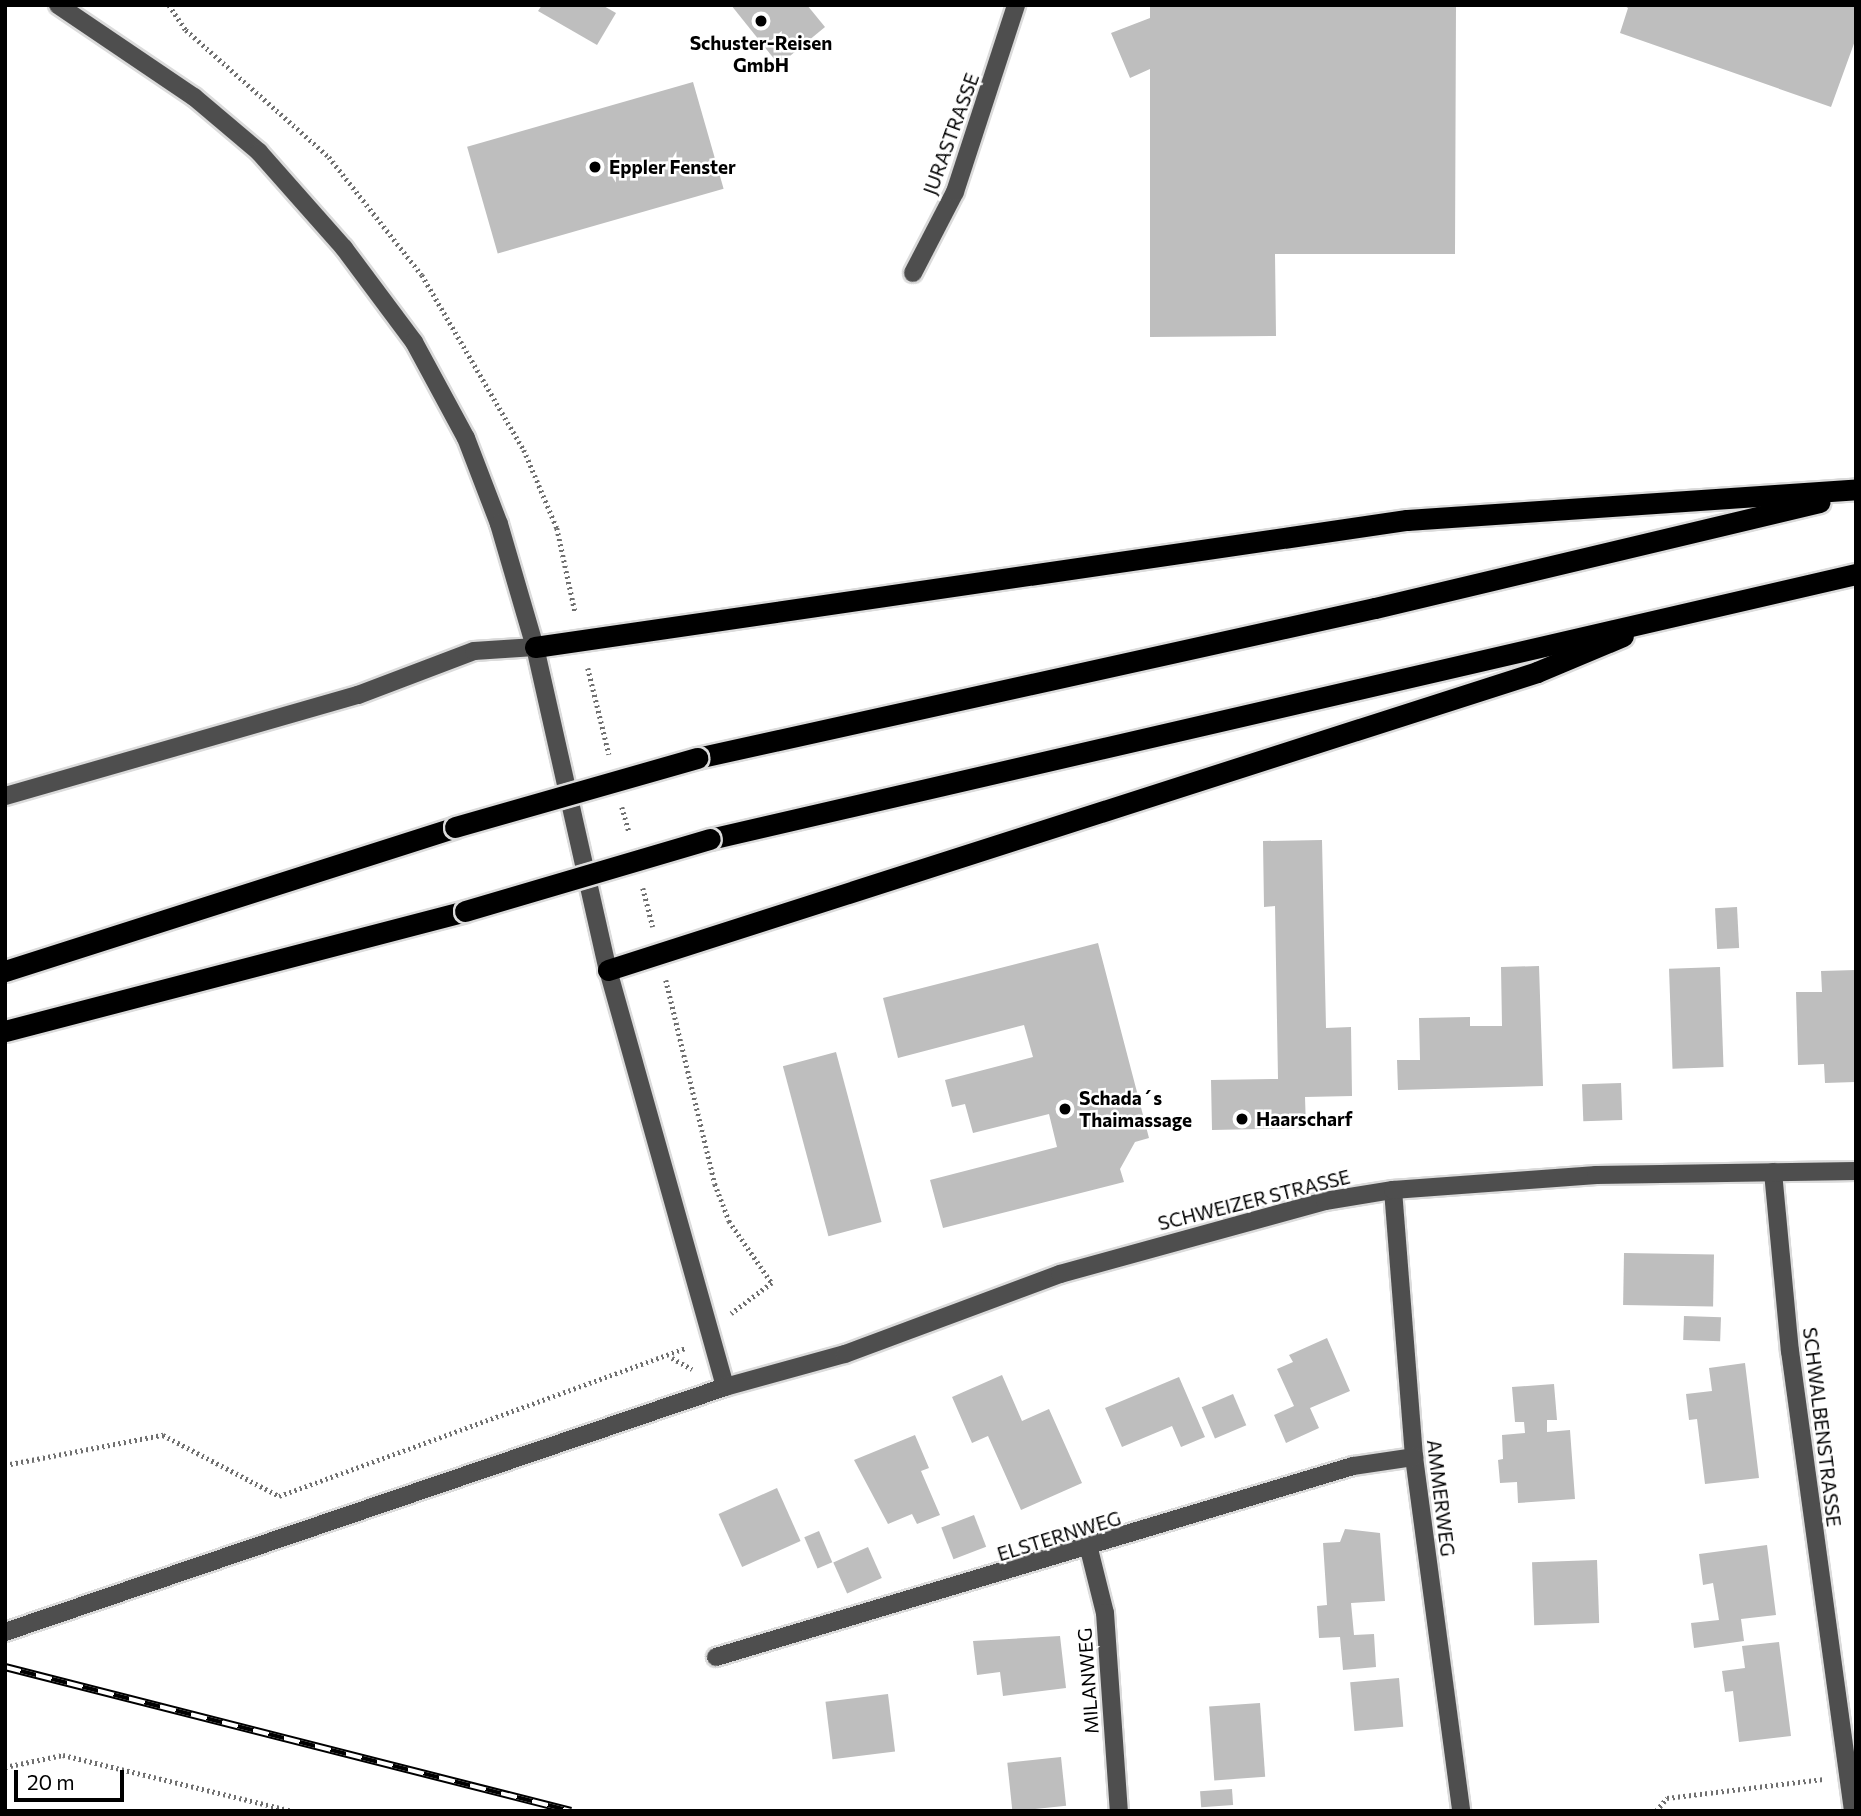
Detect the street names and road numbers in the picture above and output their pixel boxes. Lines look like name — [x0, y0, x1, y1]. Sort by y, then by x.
street label: JURASTRASSE — [918, 70, 984, 198]
street label: SCHWEIZER STRASSE — [1156, 1165, 1352, 1235]
street label: SCHWALBENSTRASSE — [1798, 1326, 1846, 1528]
street label: AMMERWEG — [1423, 1438, 1459, 1558]
street label: ELSTERNWEG — [994, 1506, 1124, 1566]
street label: MILANWEG — [1073, 1627, 1103, 1735]

